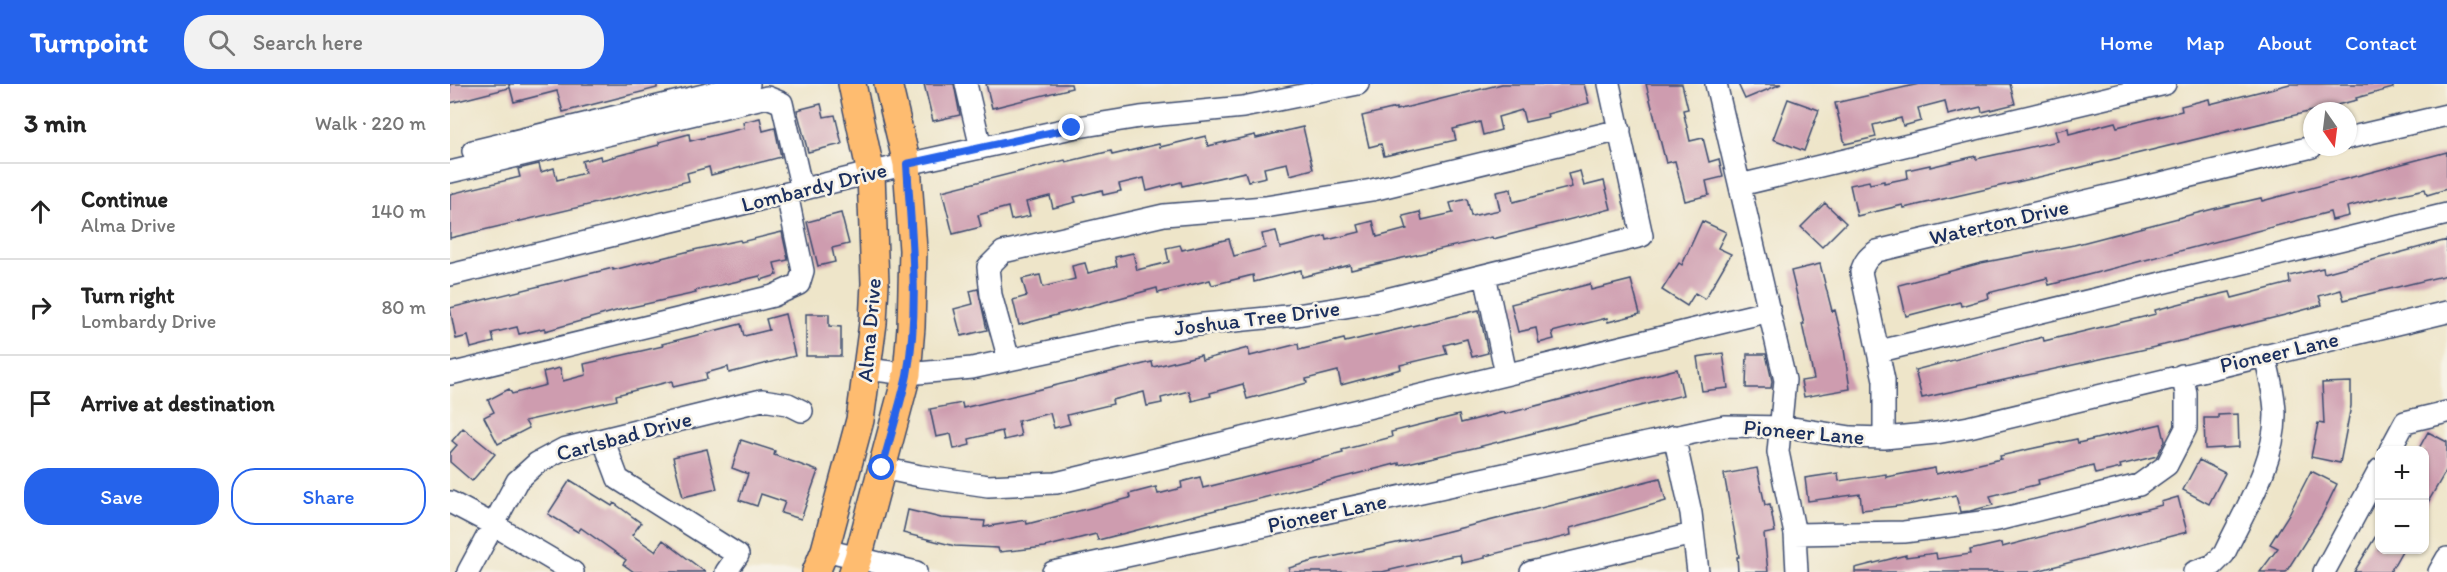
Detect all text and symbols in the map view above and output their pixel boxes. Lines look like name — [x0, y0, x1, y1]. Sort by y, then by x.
search box — [184, 15, 604, 69]
text: Turnpoint — [30, 25, 148, 59]
icon: search — [205, 26, 238, 59]
text: Search here — [253, 29, 363, 56]
text: Home — [2100, 30, 2153, 55]
text: Map — [2186, 30, 2225, 55]
text: About — [2258, 30, 2312, 55]
text: Contact — [2345, 30, 2417, 55]
north arrow — [2303, 102, 2357, 156]
text: 3 min — [24, 107, 86, 139]
text: Walk · 220 m — [315, 111, 426, 135]
route end — [1058, 114, 1084, 140]
street label: Lombardy Drive — [739, 156, 889, 218]
text: Continue — [81, 186, 168, 213]
street label: Waterton Drive — [1927, 193, 2071, 251]
icon: ahead — [24, 195, 57, 228]
text: 140 m — [371, 199, 426, 223]
text: Alma Drive — [81, 213, 176, 237]
street label: Alma Drive — [851, 277, 887, 383]
text: Turn right — [81, 282, 175, 309]
icon: right — [24, 291, 57, 324]
street label: Joshua Tree Drive — [1173, 294, 1341, 342]
text: 80 m — [381, 295, 426, 319]
text: Lombardy Drive — [81, 309, 216, 333]
street label: Pioneer Lane — [2217, 325, 2341, 379]
icon: arrive — [24, 387, 57, 420]
text: Arrive at destination — [81, 390, 275, 417]
street label: Carlsbad Drive — [553, 405, 695, 467]
street label: Pioneer Lane — [1742, 413, 1866, 451]
map controls — [2375, 446, 2429, 554]
button: + — [2375, 446, 2429, 500]
route start — [868, 454, 894, 480]
button: Save — [24, 468, 219, 525]
button: Share — [231, 468, 426, 525]
street label: Pioneer Lane — [1265, 487, 1389, 539]
button: − — [2375, 500, 2429, 554]

